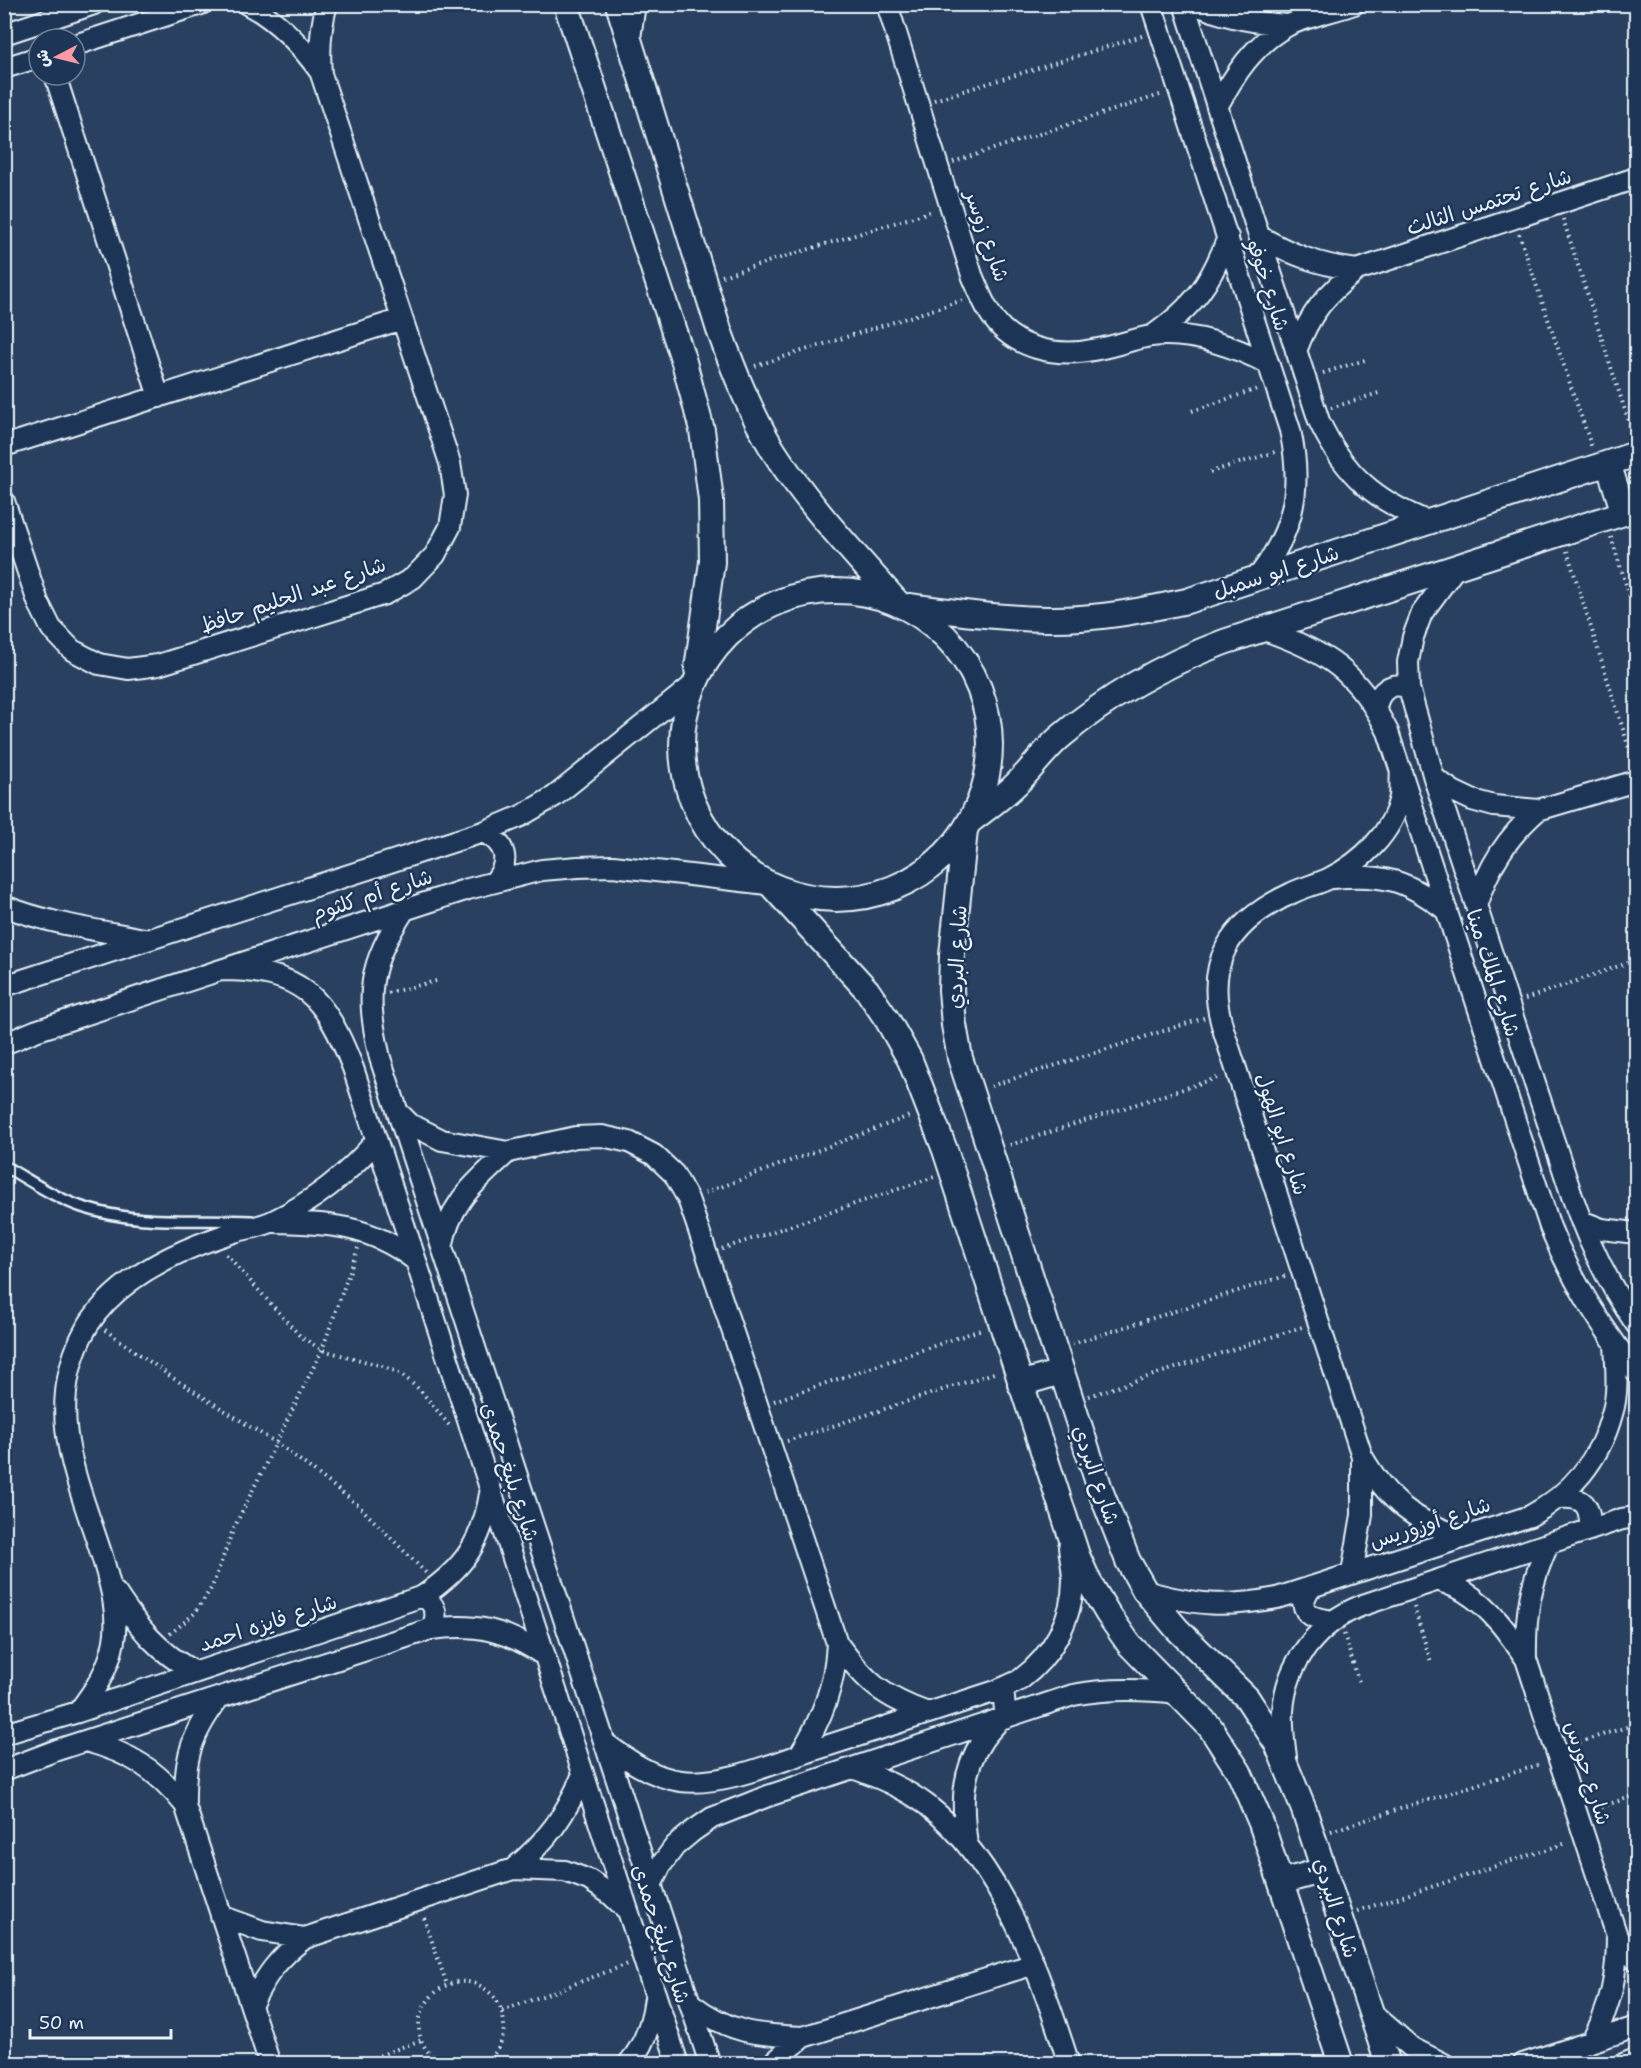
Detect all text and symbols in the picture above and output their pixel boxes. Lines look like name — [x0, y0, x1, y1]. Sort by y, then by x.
north arrow — [27, 27, 87, 87]
text: ش — [31, 49, 54, 69]
street label: شارع تحتمس الثالث — [1403, 162, 1576, 243]
street label: شارع زوسر — [957, 184, 1016, 286]
street label: شارع خوفو — [1239, 235, 1296, 335]
street label: شارع ابو سمبل — [1209, 538, 1343, 607]
street label: شارع عبد الحليم حافظ — [196, 550, 390, 642]
street label: شارع أم كلثوم — [308, 862, 437, 930]
street label: شارع البردي — [940, 904, 975, 1010]
street label: شارع الملك مينا — [1458, 906, 1527, 1041]
street label: شارع ابو الهول — [1248, 1069, 1315, 1199]
street label: شارع بليغ حمدى — [473, 1399, 546, 1545]
street label: شارع البردي — [1065, 1421, 1126, 1529]
street label: شارع أوزوريس — [1366, 1490, 1494, 1557]
street label: شارع فايزه احمد — [195, 1587, 341, 1659]
street label: شارع حورس — [1557, 1717, 1618, 1829]
street label: شارع البردي — [1306, 1854, 1365, 1962]
street label: شارع بليغ حمدى — [624, 1861, 697, 2007]
scale bar — [30, 2002, 171, 2040]
text: 50 m — [39, 2011, 84, 2035]

